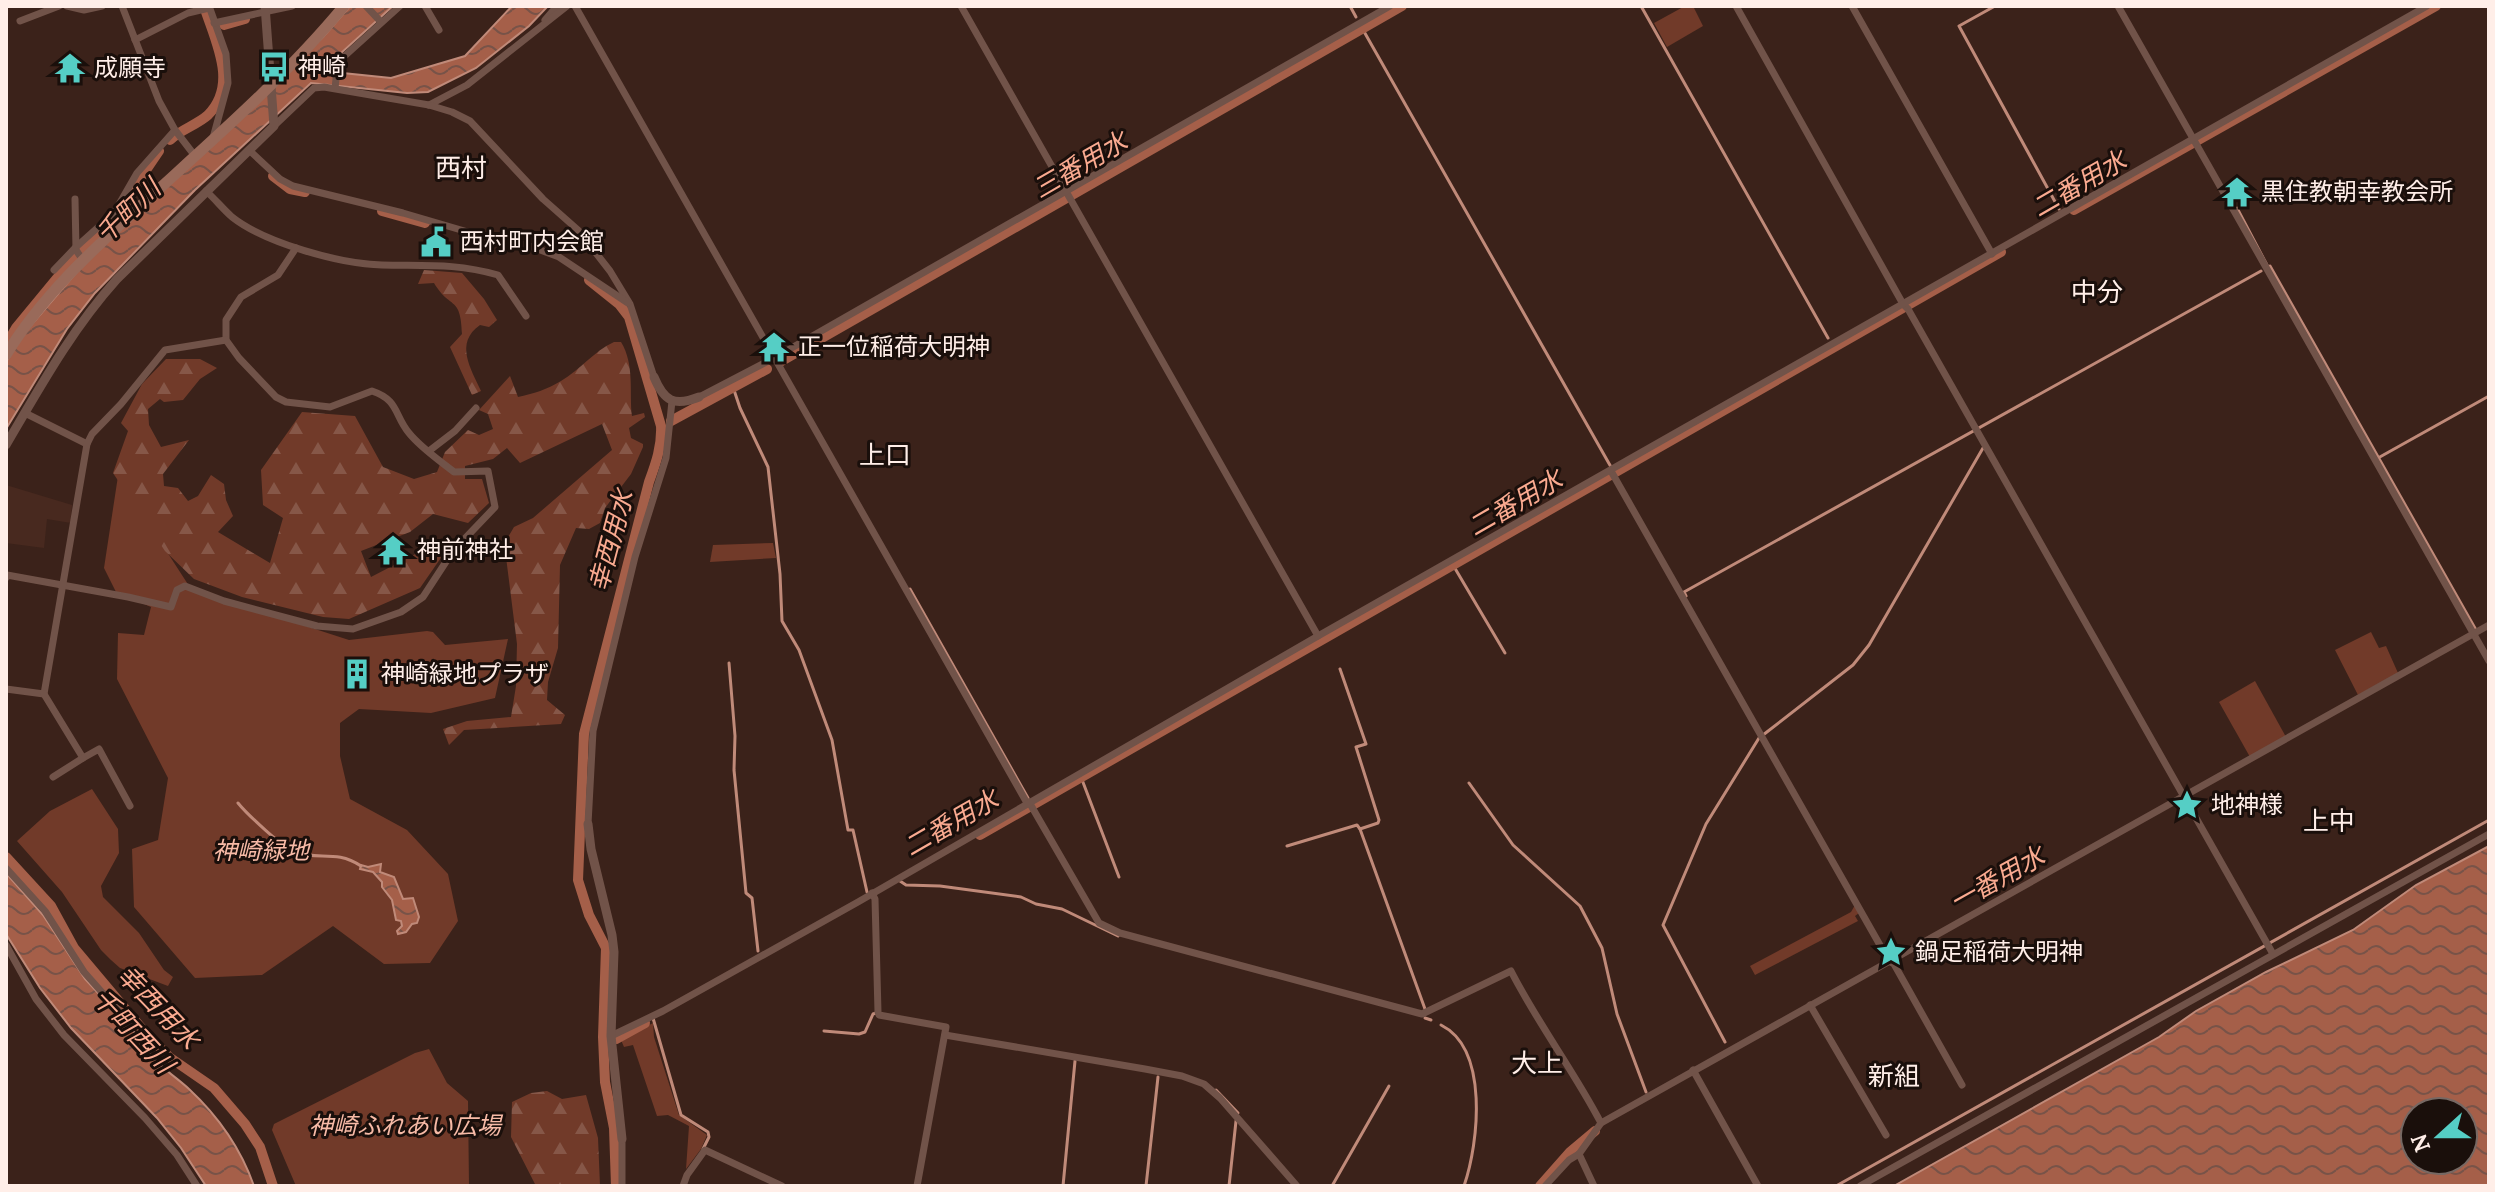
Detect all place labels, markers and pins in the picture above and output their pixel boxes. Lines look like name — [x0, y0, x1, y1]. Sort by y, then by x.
bus stop icon: 神崎 — [257, 50, 291, 84]
temple icon: 成願寺 — [53, 51, 87, 85]
place label: 神崎 — [298, 51, 346, 82]
place label: 成願寺 — [94, 52, 166, 83]
temple icon: 黒住教朝幸教会所 — [2220, 175, 2254, 209]
place label: 黒住教朝幸教会所 — [2261, 176, 2453, 207]
public building icon: 西村町内会館 — [419, 225, 453, 259]
place label: 西村町内会館 — [460, 226, 604, 257]
temple icon: 正一位稲荷大明神 — [757, 330, 791, 364]
place label: 正一位稲荷大明神 — [798, 331, 990, 362]
temple icon: 神前神社 — [376, 533, 410, 567]
place label: 神前神社 — [417, 534, 513, 565]
building icon: 神崎緑地プラザ — [340, 657, 374, 691]
place label: 神崎緑地プラザ — [381, 658, 549, 689]
place icon: 地神様 — [2170, 788, 2204, 822]
place label: 地神様 — [2211, 789, 2283, 820]
place icon: 鍋足稲荷大明神 — [1874, 935, 1908, 969]
place label: 鍋足稲荷大明神 — [1915, 936, 2083, 967]

